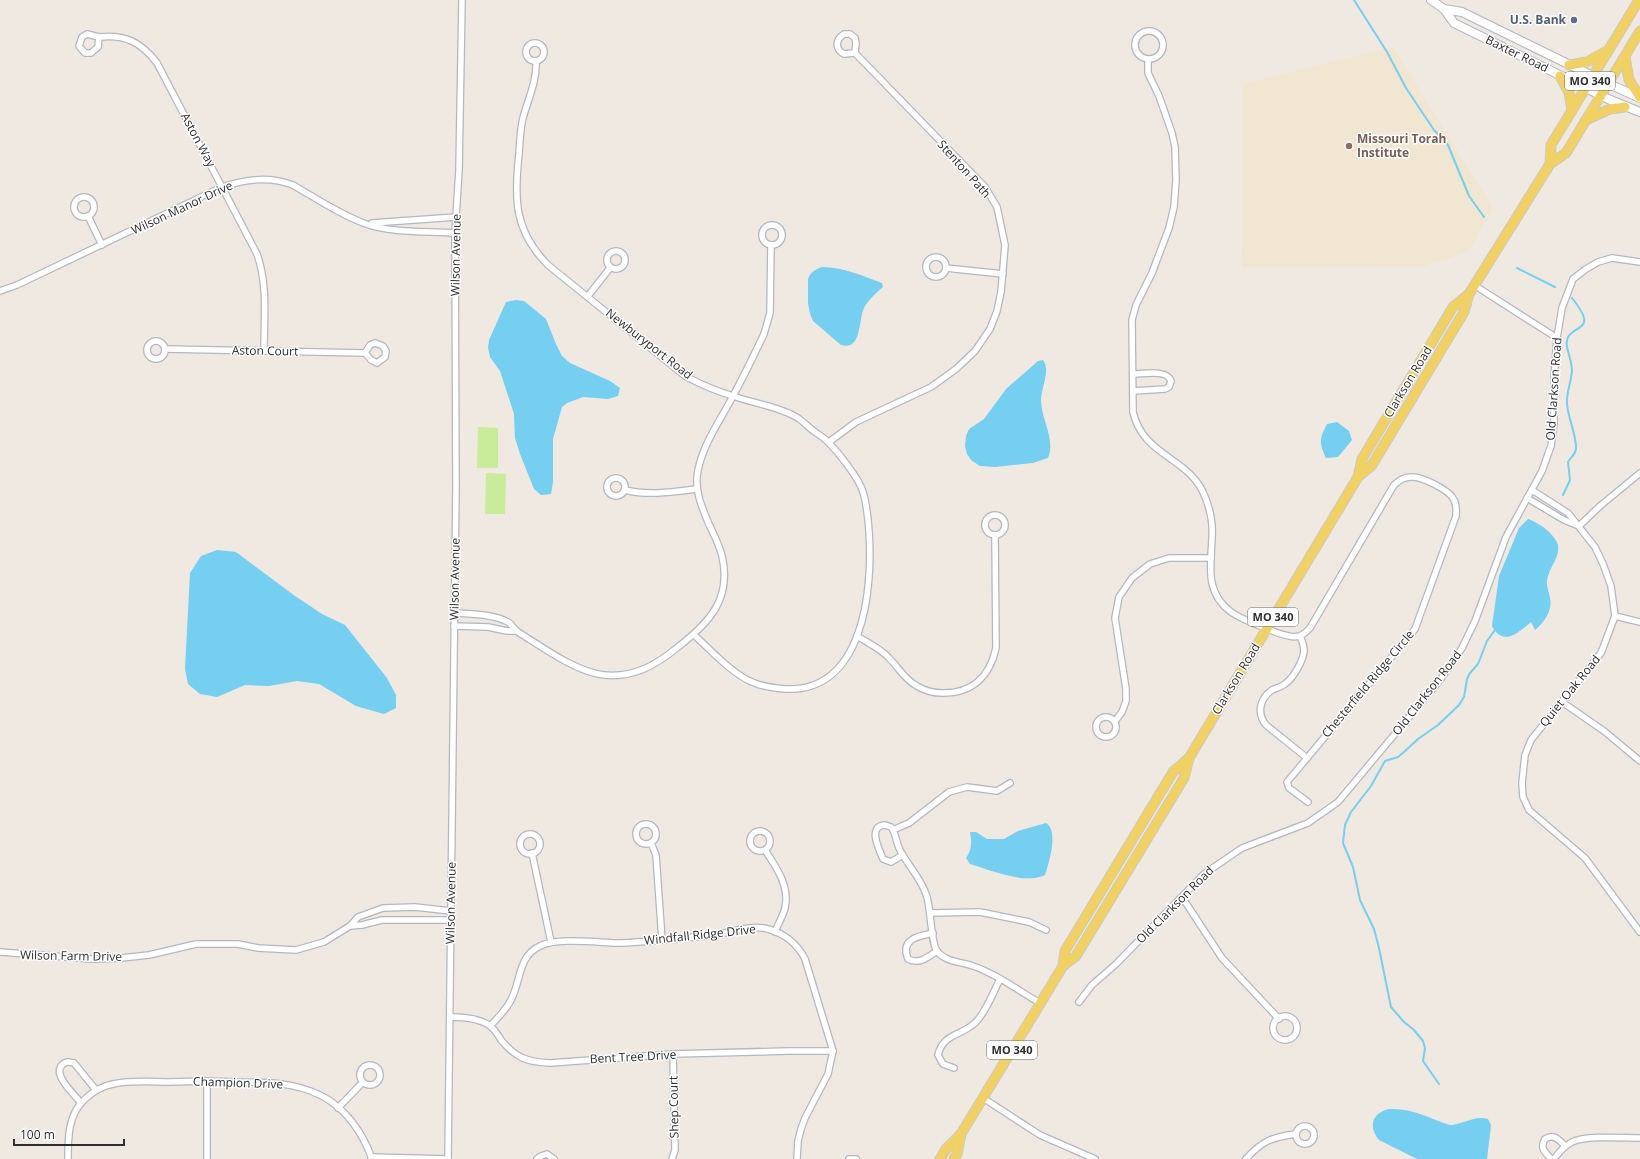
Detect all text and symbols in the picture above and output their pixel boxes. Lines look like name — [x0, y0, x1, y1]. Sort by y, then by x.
place label: U.S. Bank — [1510, 11, 1567, 28]
marker: U.S. Bank — [1569, 15, 1579, 25]
street label: Baxter Road — [1483, 31, 1552, 76]
road number: MO 340 — [1565, 72, 1615, 90]
street label: Aston Way — [177, 110, 220, 171]
place label: Missouri Torah Institute — [1357, 130, 1446, 161]
street label: Stenton Path — [934, 136, 995, 201]
marker: Missouri Torah Institute — [1344, 141, 1354, 151]
street label: Wilson Manor Drive — [128, 176, 235, 238]
street label: Wilson Avenue — [446, 213, 465, 296]
street label: Newburyport Road — [602, 304, 696, 383]
street label: Old Clarkson Road — [1541, 337, 1566, 441]
street label: Aston Court — [232, 341, 298, 360]
street label: Clarkson Road — [1380, 343, 1436, 421]
street label: Wilson Avenue — [445, 537, 464, 620]
road number: MO 340 — [1248, 608, 1298, 626]
street label: Chesterfield Ridge Circle — [1317, 626, 1418, 741]
street label: Clarkson Road — [1208, 640, 1264, 718]
street label: Old Clarkson Road — [1388, 647, 1465, 739]
street label: Quiet Oak Road — [1535, 651, 1604, 730]
street label: Wilson Avenue — [441, 861, 460, 944]
street label: Old Clarkson Road — [1132, 862, 1217, 947]
street label: Windfall Ridge Drive — [643, 920, 757, 949]
street label: Wilson Farm Drive — [20, 946, 122, 965]
road number: MO 340 — [987, 1041, 1037, 1059]
street label: Bent Tree Drive — [589, 1046, 677, 1067]
street label: Champion Drive — [193, 1072, 284, 1093]
street label: Shep Court — [664, 1076, 683, 1138]
scale bar — [14, 1121, 124, 1147]
text: 100 m — [20, 1126, 55, 1143]

